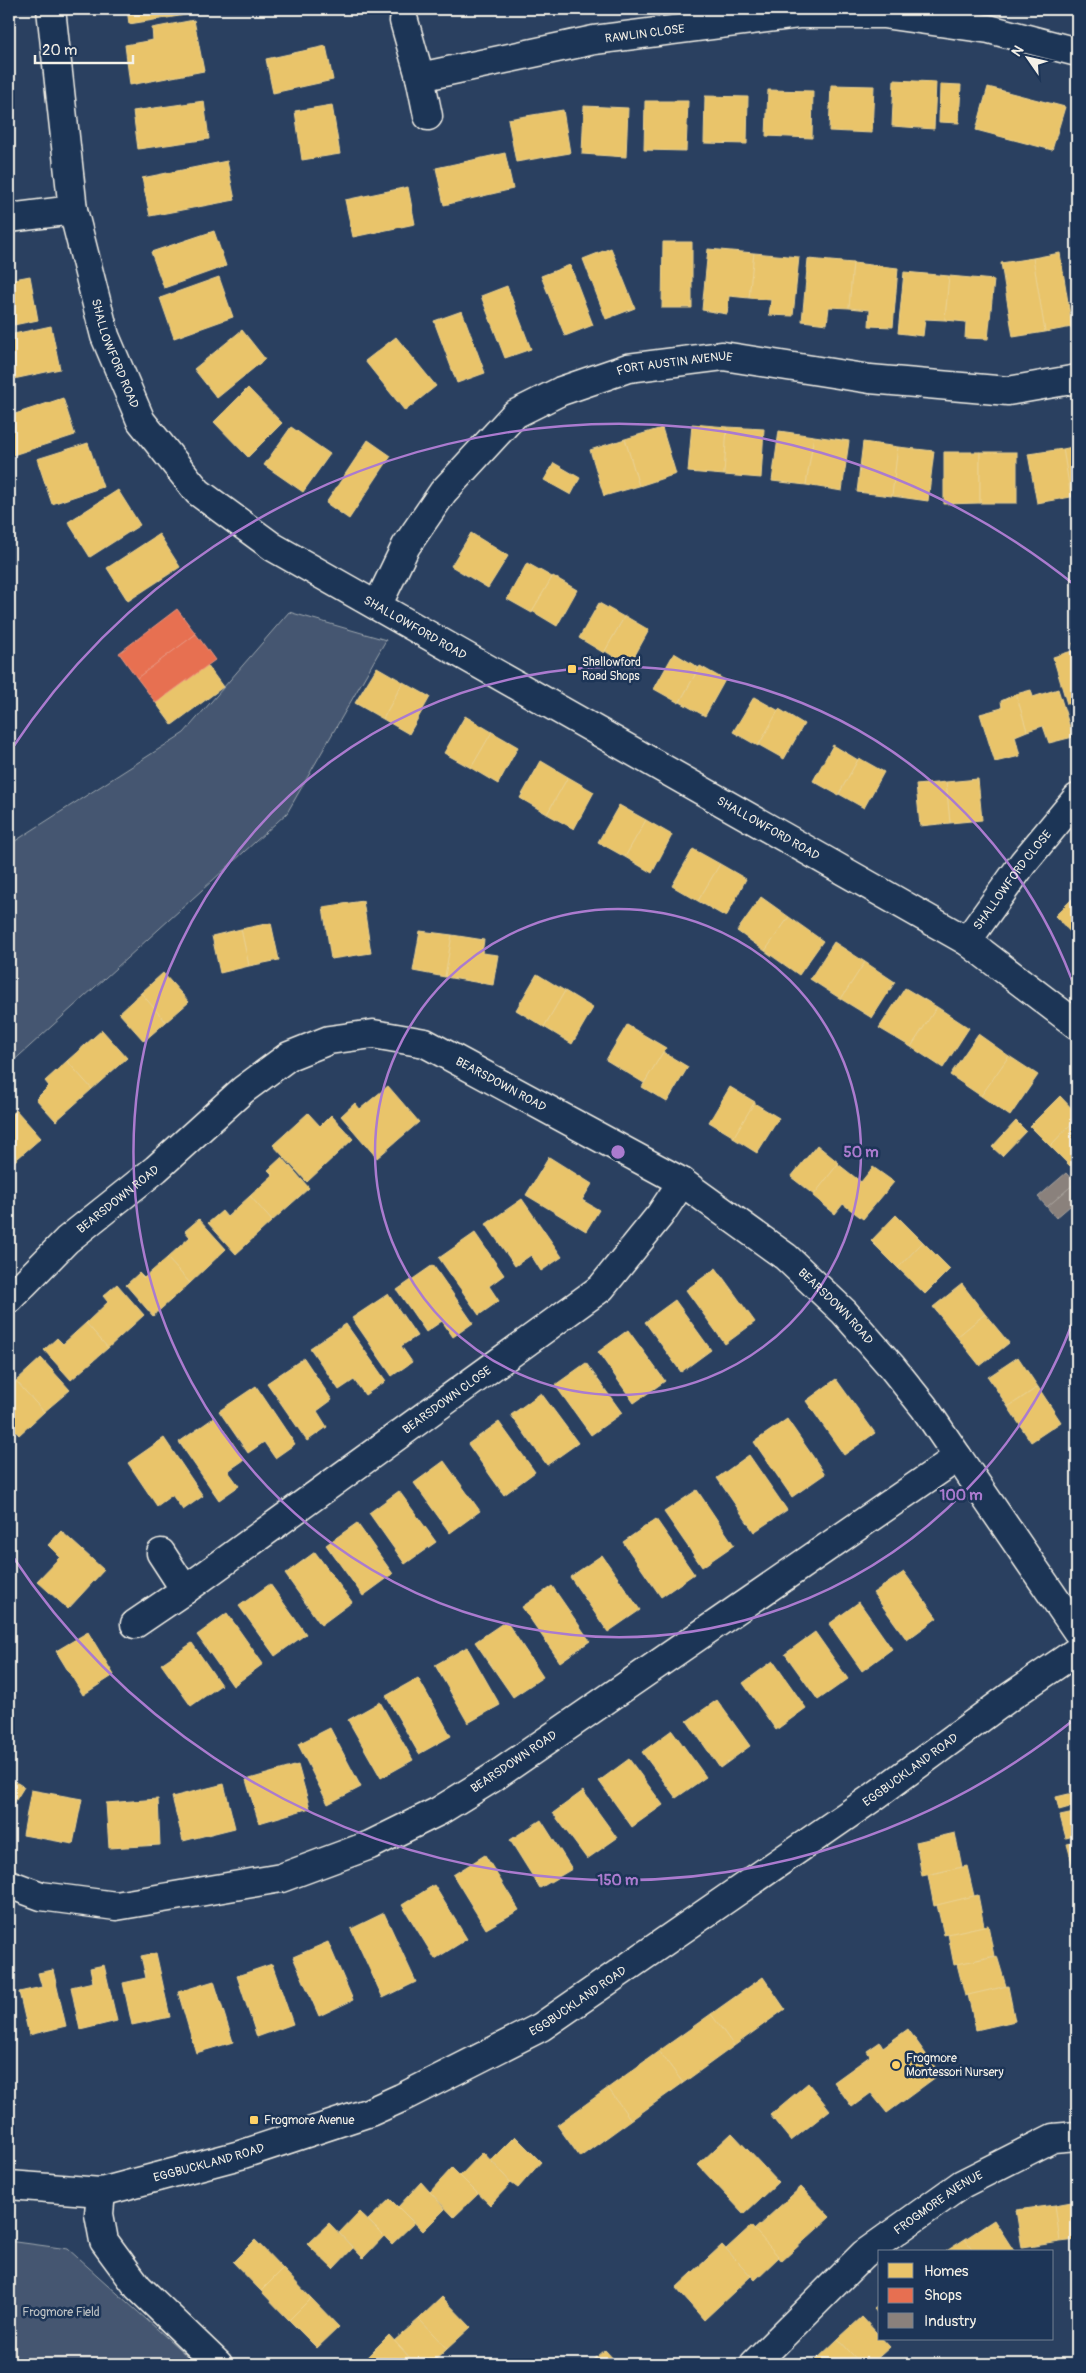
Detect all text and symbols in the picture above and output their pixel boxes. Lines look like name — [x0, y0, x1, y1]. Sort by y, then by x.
street label: RAWLIN CLOSE — [604, 21, 685, 46]
scale bar — [35, 32, 132, 64]
north arrow — [1004, 32, 1054, 82]
text: 20 m — [42, 41, 77, 60]
text: N — [1008, 42, 1027, 60]
street label: SHALLOWFORD ROAD — [88, 297, 142, 411]
street label: FORT AUSTIN AVENUE — [614, 348, 733, 379]
street label: SHALLOWFORD ROAD — [361, 593, 470, 663]
place label: Shallowford Road Shops — [582, 655, 641, 684]
marker: Shallowford Road Shops — [566, 663, 578, 675]
street label: SHALLOWFORD ROAD — [714, 793, 823, 863]
street label: SHALLOWFORD CLOSE — [970, 827, 1055, 933]
street label: BEARSDOWN ROAD — [453, 1054, 549, 1115]
centre of rings — [609, 1143, 627, 1161]
text: 50 m — [844, 1143, 878, 1162]
street label: BEARSDOWN ROAD — [74, 1162, 162, 1237]
street label: BEARSDOWN ROAD — [795, 1265, 877, 1348]
street label: BEARSDOWN CLOSE — [400, 1363, 494, 1437]
text: 100 m — [940, 1486, 982, 1505]
street label: BEARSDOWN ROAD — [468, 1727, 560, 1796]
street label: EGGBUCKLAND ROAD — [860, 1730, 961, 1810]
text: 150 m — [598, 1871, 638, 1890]
street label: EGGBUCKLAND ROAD — [527, 1962, 630, 2039]
place label: Frogmore Montessori Nursery — [906, 2051, 1004, 2080]
marker: Frogmore Montessori Nursery — [890, 2059, 902, 2071]
place label: Frogmore Avenue — [264, 2113, 354, 2128]
marker: Frogmore Avenue — [248, 2114, 260, 2126]
street label: EGGBUCKLAND ROAD — [152, 2140, 267, 2185]
street label: FROGMORE AVENUE — [891, 2167, 985, 2238]
legend — [878, 2250, 1054, 2340]
text: Homes — [924, 2262, 969, 2281]
text: Shops — [924, 2286, 962, 2305]
park label: Frogmore Field — [22, 2305, 100, 2320]
text: Industry — [924, 2312, 977, 2331]

